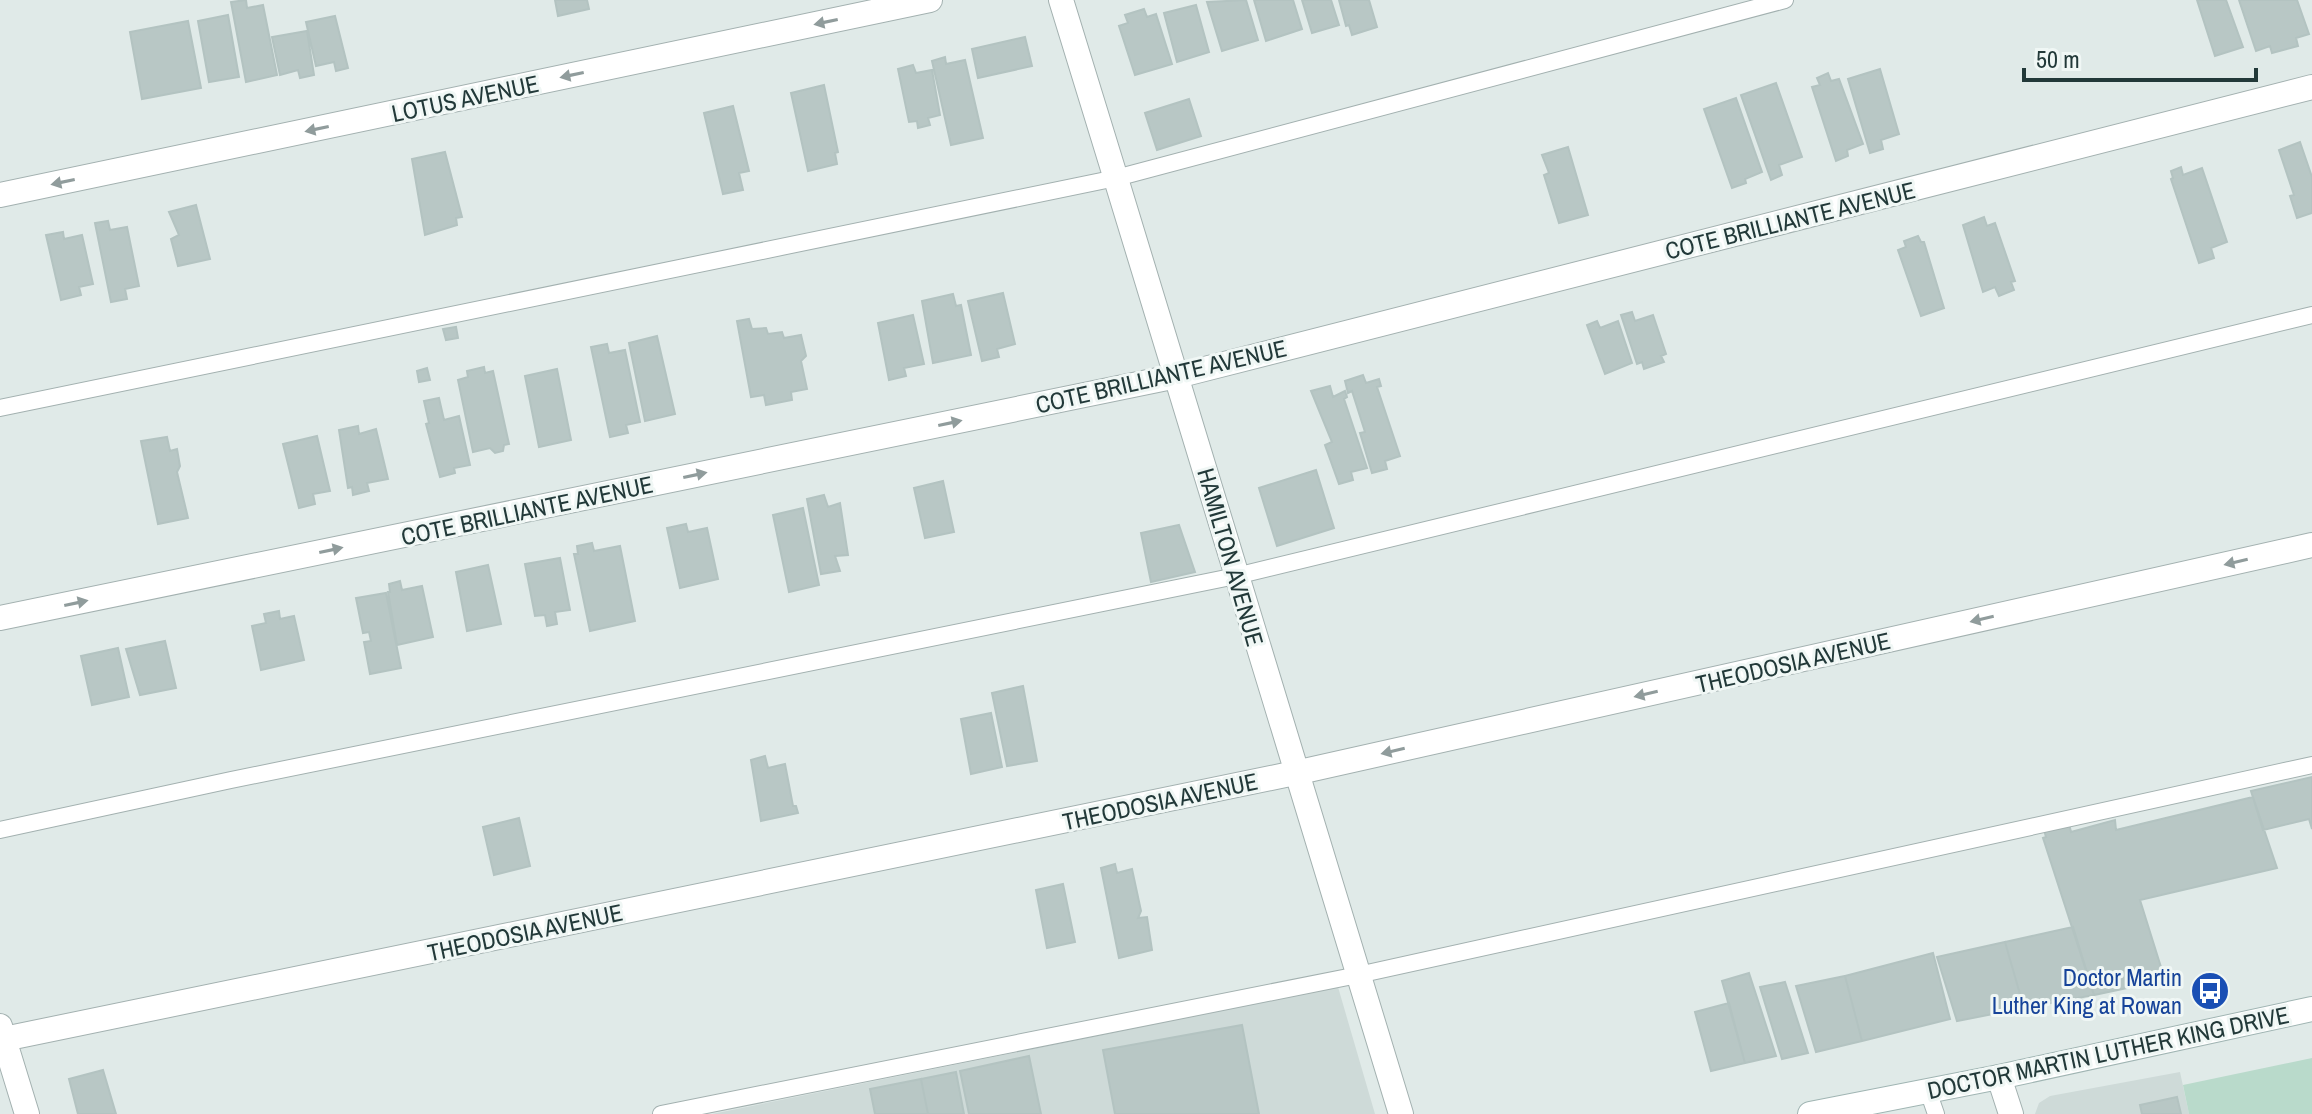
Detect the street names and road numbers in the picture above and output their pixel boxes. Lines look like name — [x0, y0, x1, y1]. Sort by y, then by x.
street label: LOTUS AVENUE — [389, 67, 541, 129]
street label: COTE BRILLIANTE AVENUE — [1662, 173, 1918, 267]
street label: COTE BRILLIANTE AVENUE — [1032, 332, 1290, 420]
street label: HAMILTON AVENUE — [1190, 464, 1272, 650]
street label: COTE BRILLIANTE AVENUE — [398, 468, 656, 552]
street label: THEODOSIA AVENUE — [1693, 624, 1893, 700]
street label: THEODOSIA AVENUE — [1059, 765, 1261, 837]
street label: THEODOSIA AVENUE — [424, 896, 626, 968]
street label: DOCTOR MARTIN LUTHER KING DRIVE — [1924, 998, 2292, 1106]

